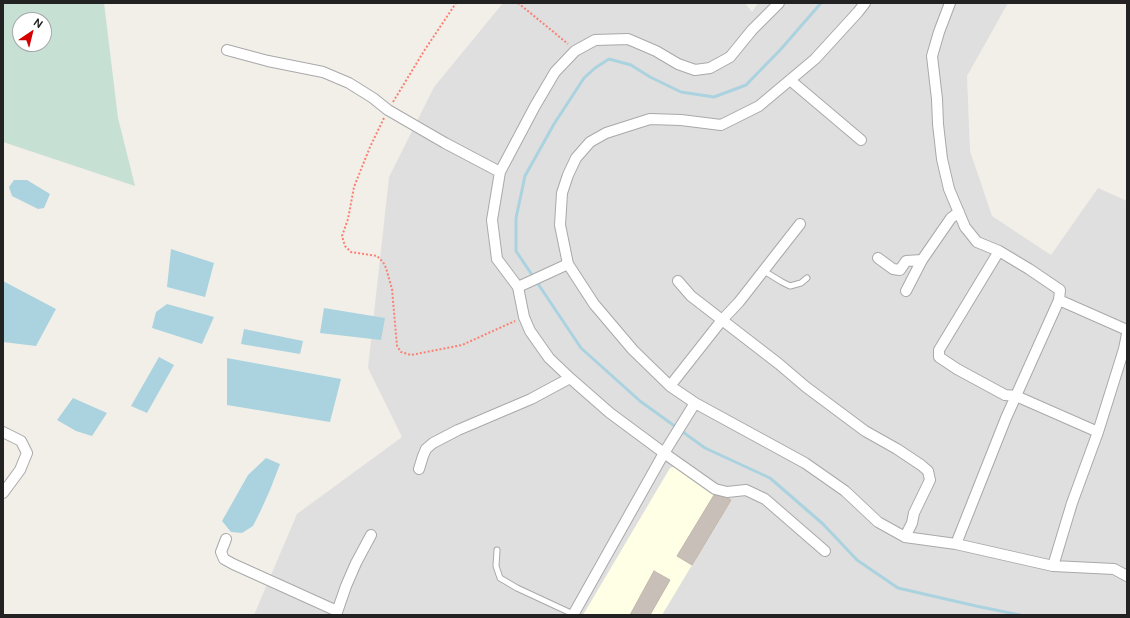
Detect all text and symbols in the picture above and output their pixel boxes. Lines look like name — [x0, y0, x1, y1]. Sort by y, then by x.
north arrow — [12, 12, 52, 52]
text: N — [31, 15, 46, 31]

